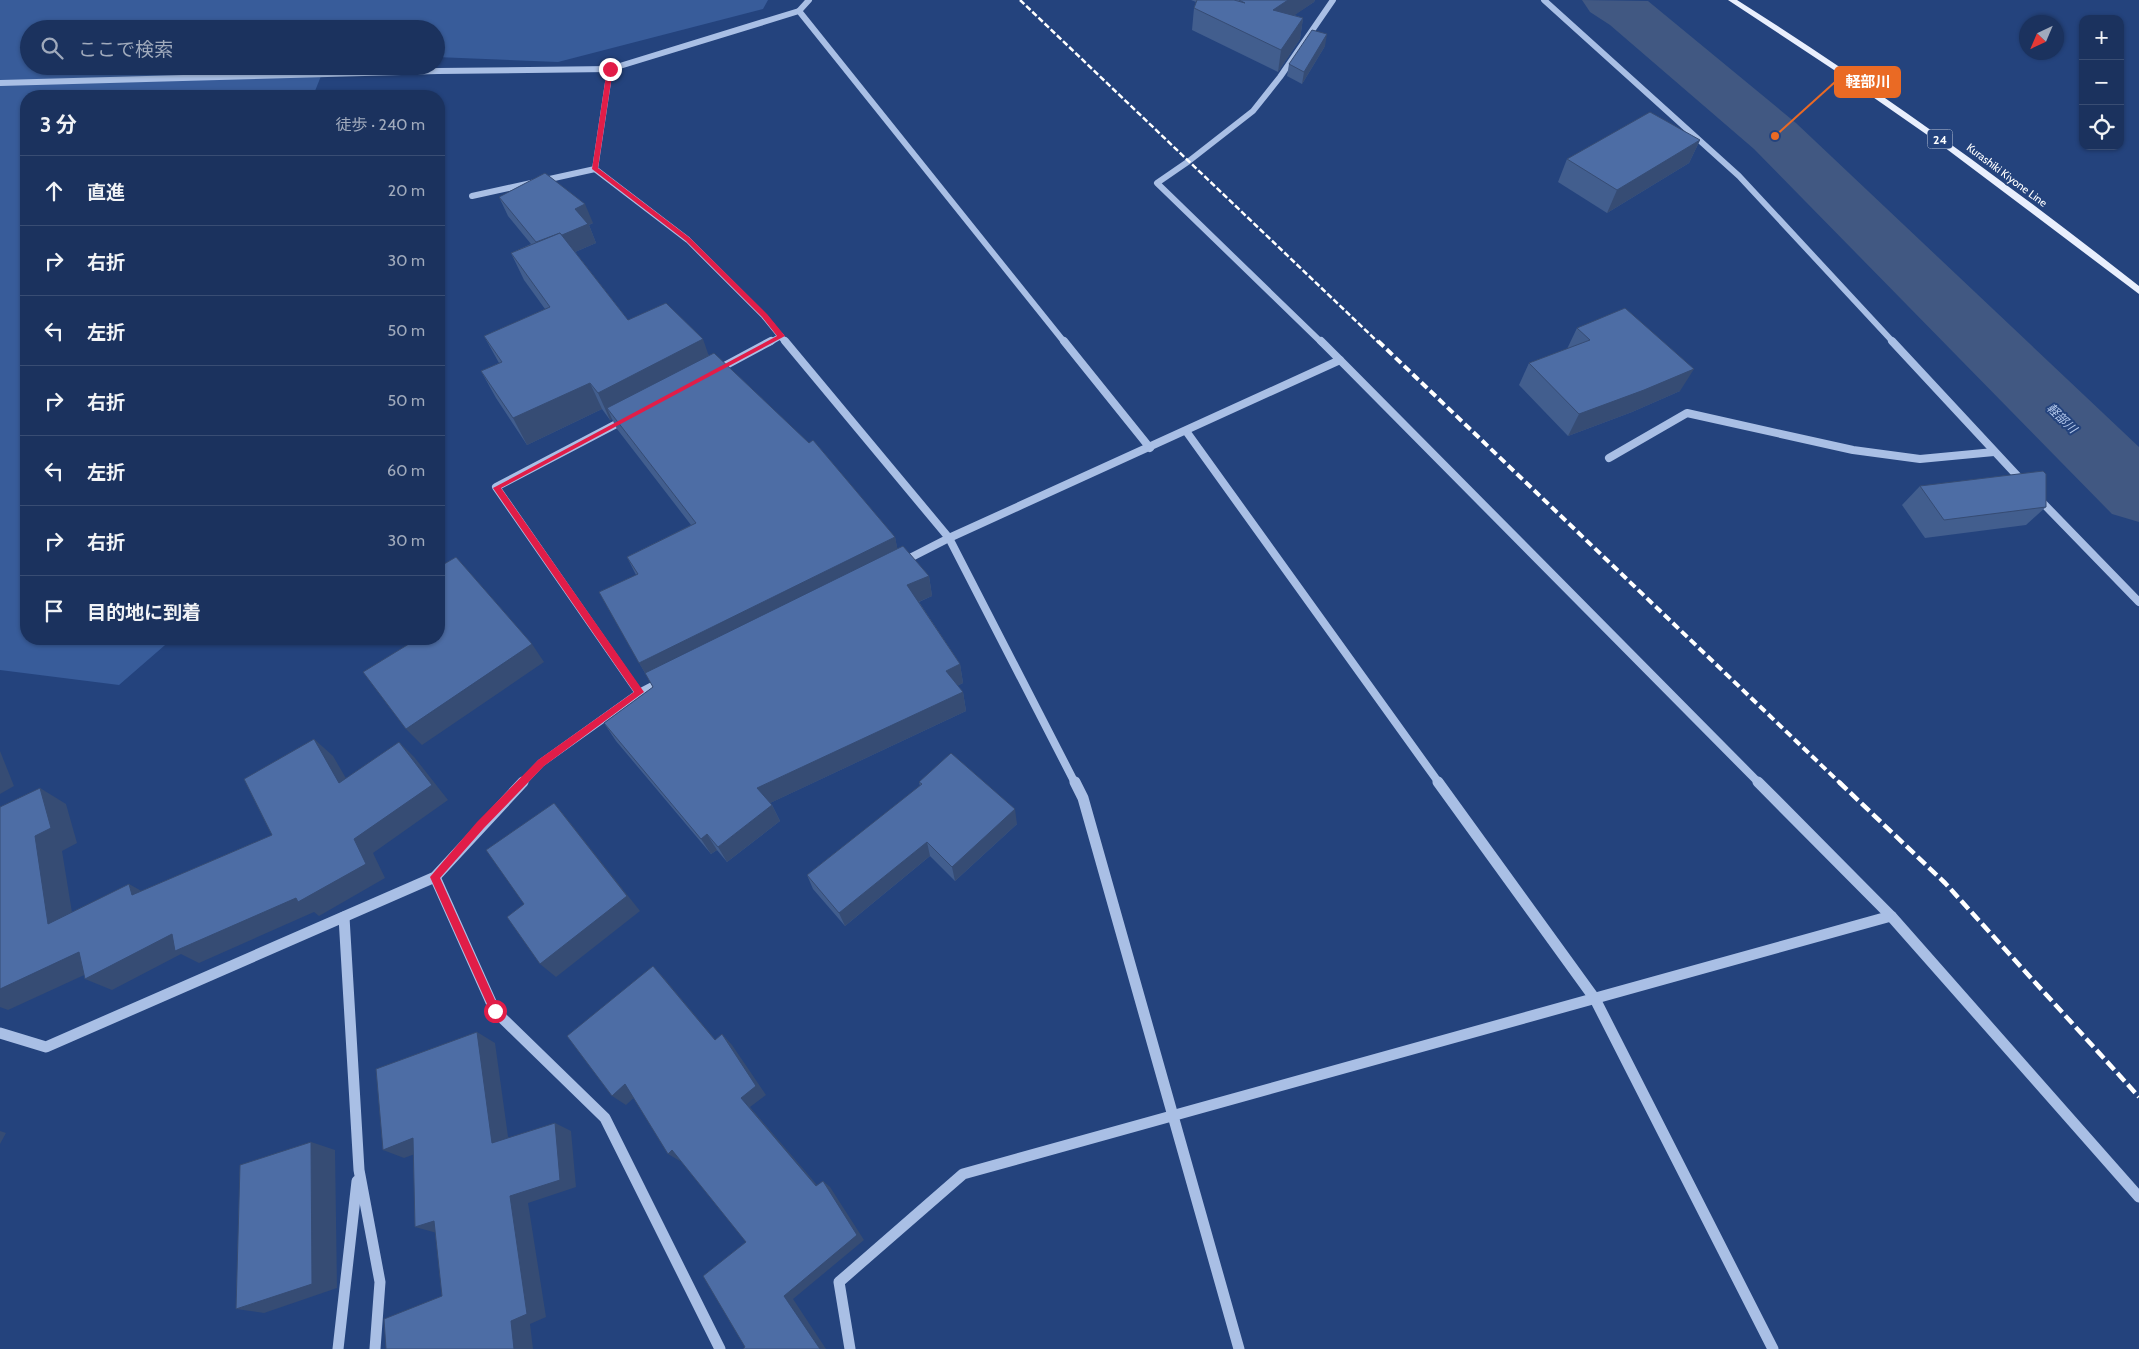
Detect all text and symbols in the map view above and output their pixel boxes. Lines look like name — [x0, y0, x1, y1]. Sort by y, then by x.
north arrow — [2019, 15, 2064, 60]
map controls — [2079, 15, 2124, 150]
button: + — [2079, 15, 2124, 60]
search box — [20, 20, 445, 75]
icon: search — [38, 34, 66, 62]
text: ここで検索 — [78, 38, 173, 61]
route end — [599, 58, 622, 81]
button: − — [2079, 60, 2124, 105]
callout: 軽部川 — [1835, 67, 1900, 97]
text: 軽部川 — [1845, 73, 1891, 91]
button: locate — [2079, 105, 2124, 150]
text: 3 分 — [40, 112, 77, 137]
text: 徒歩 · 240 m — [336, 115, 425, 134]
road number: 24 — [1928, 130, 1952, 148]
street label: Kurashiki Kiyone Line — [1964, 140, 2050, 210]
icon: ahead — [40, 177, 68, 205]
text: 直進 — [87, 181, 125, 204]
text: 20 m — [388, 181, 425, 200]
icon: right — [40, 247, 68, 275]
text: 右折 — [87, 251, 125, 274]
text: 30 m — [388, 251, 425, 270]
icon: left — [40, 317, 68, 345]
text: 左折 — [87, 321, 125, 344]
text: 50 m — [388, 321, 425, 340]
icon: right — [40, 387, 68, 415]
text: 右折 — [87, 391, 125, 414]
text: 50 m — [388, 391, 425, 410]
water label: 軽部川 — [2044, 400, 2082, 437]
icon: left — [40, 457, 68, 485]
text: 左折 — [87, 461, 125, 484]
text: 60 m — [387, 461, 425, 480]
icon: right — [40, 527, 68, 555]
text: 右折 — [87, 531, 125, 554]
text: 30 m — [388, 531, 425, 550]
icon: arrive — [40, 597, 68, 625]
text: 目的地に到着 — [87, 601, 201, 624]
route start — [484, 1000, 507, 1023]

